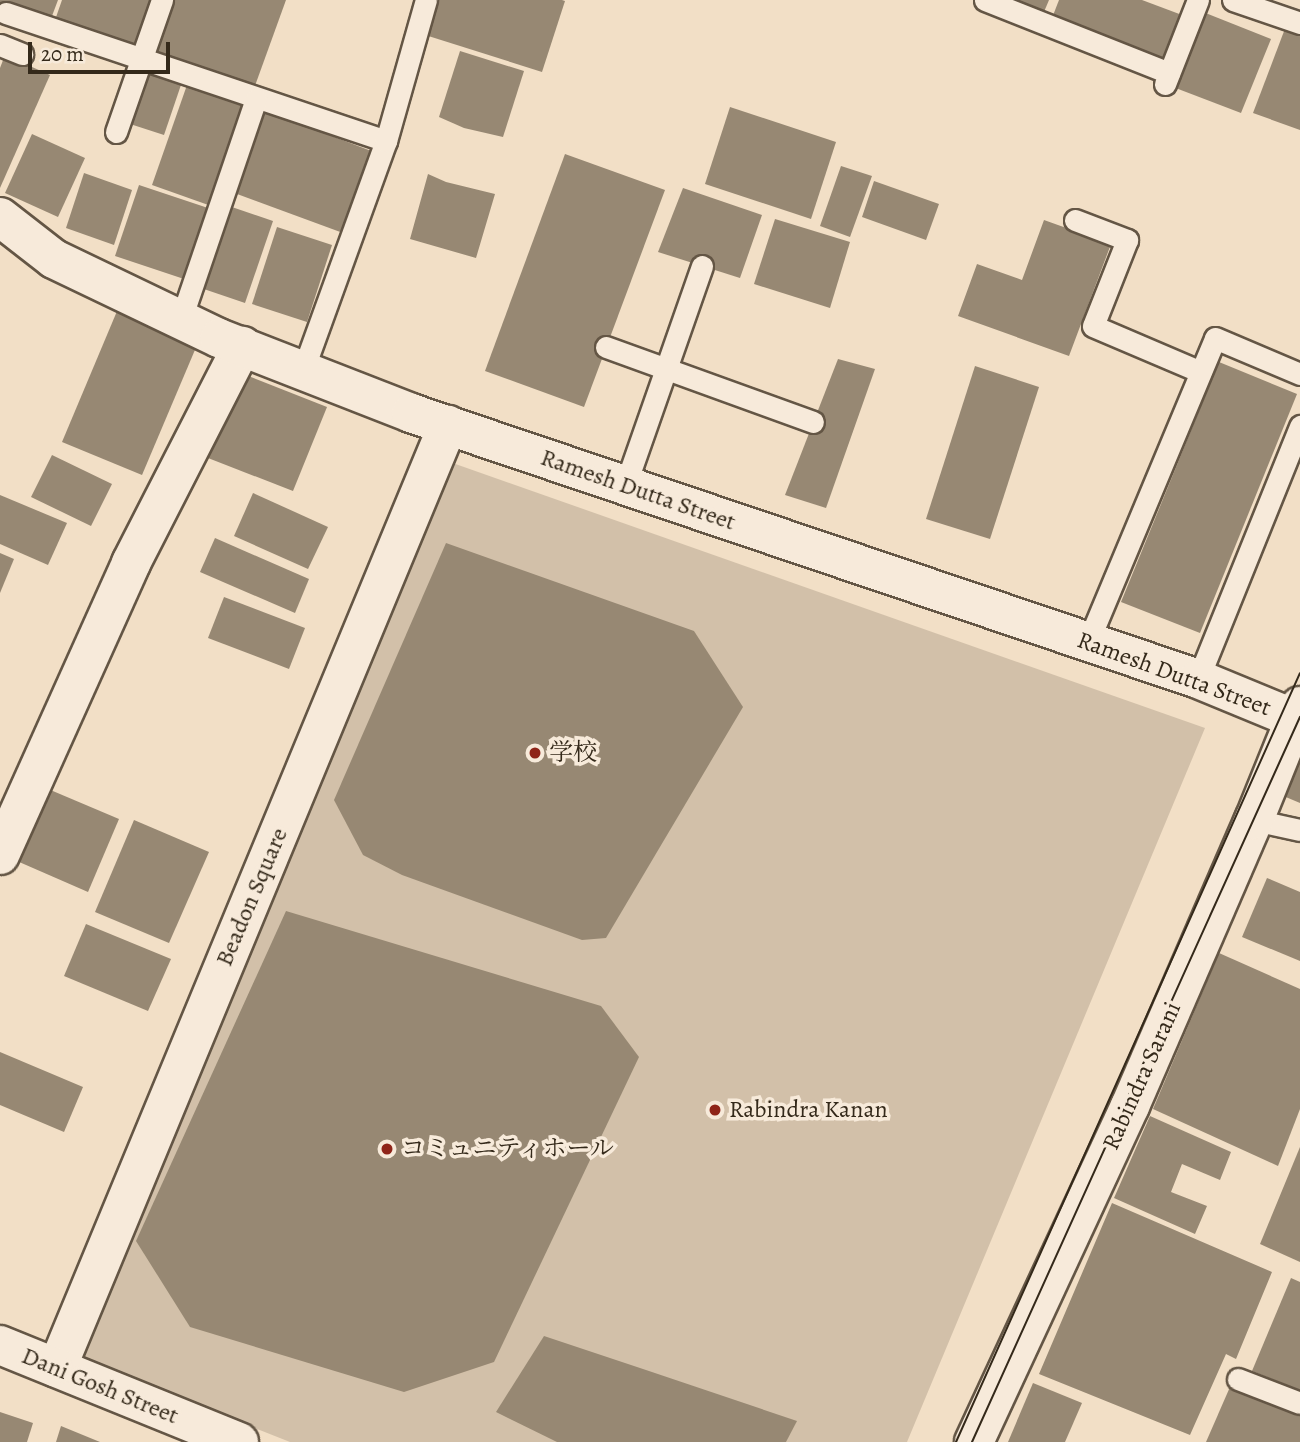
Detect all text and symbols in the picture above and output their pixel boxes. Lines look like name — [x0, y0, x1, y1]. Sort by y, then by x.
scale bar — [32, 28, 173, 72]
text: 20 m — [41, 40, 84, 68]
street label: Ramesh Dutta Street — [537, 443, 739, 537]
street label: Ramesh Dutta Street — [1073, 626, 1275, 722]
place label: 学校 — [549, 739, 597, 767]
marker: 学校 — [527, 745, 543, 761]
street label: Beadon Square — [210, 824, 294, 970]
street label: Rabindra Sarani — [1097, 998, 1187, 1154]
place label: Rabindra Kanan — [729, 1096, 888, 1124]
marker: Rabindra Kanan — [707, 1102, 723, 1118]
place label: コミュニティホール — [401, 1135, 617, 1163]
marker: コミュニティホール — [379, 1141, 395, 1157]
street label: Dani Gosh Street — [17, 1341, 183, 1431]

